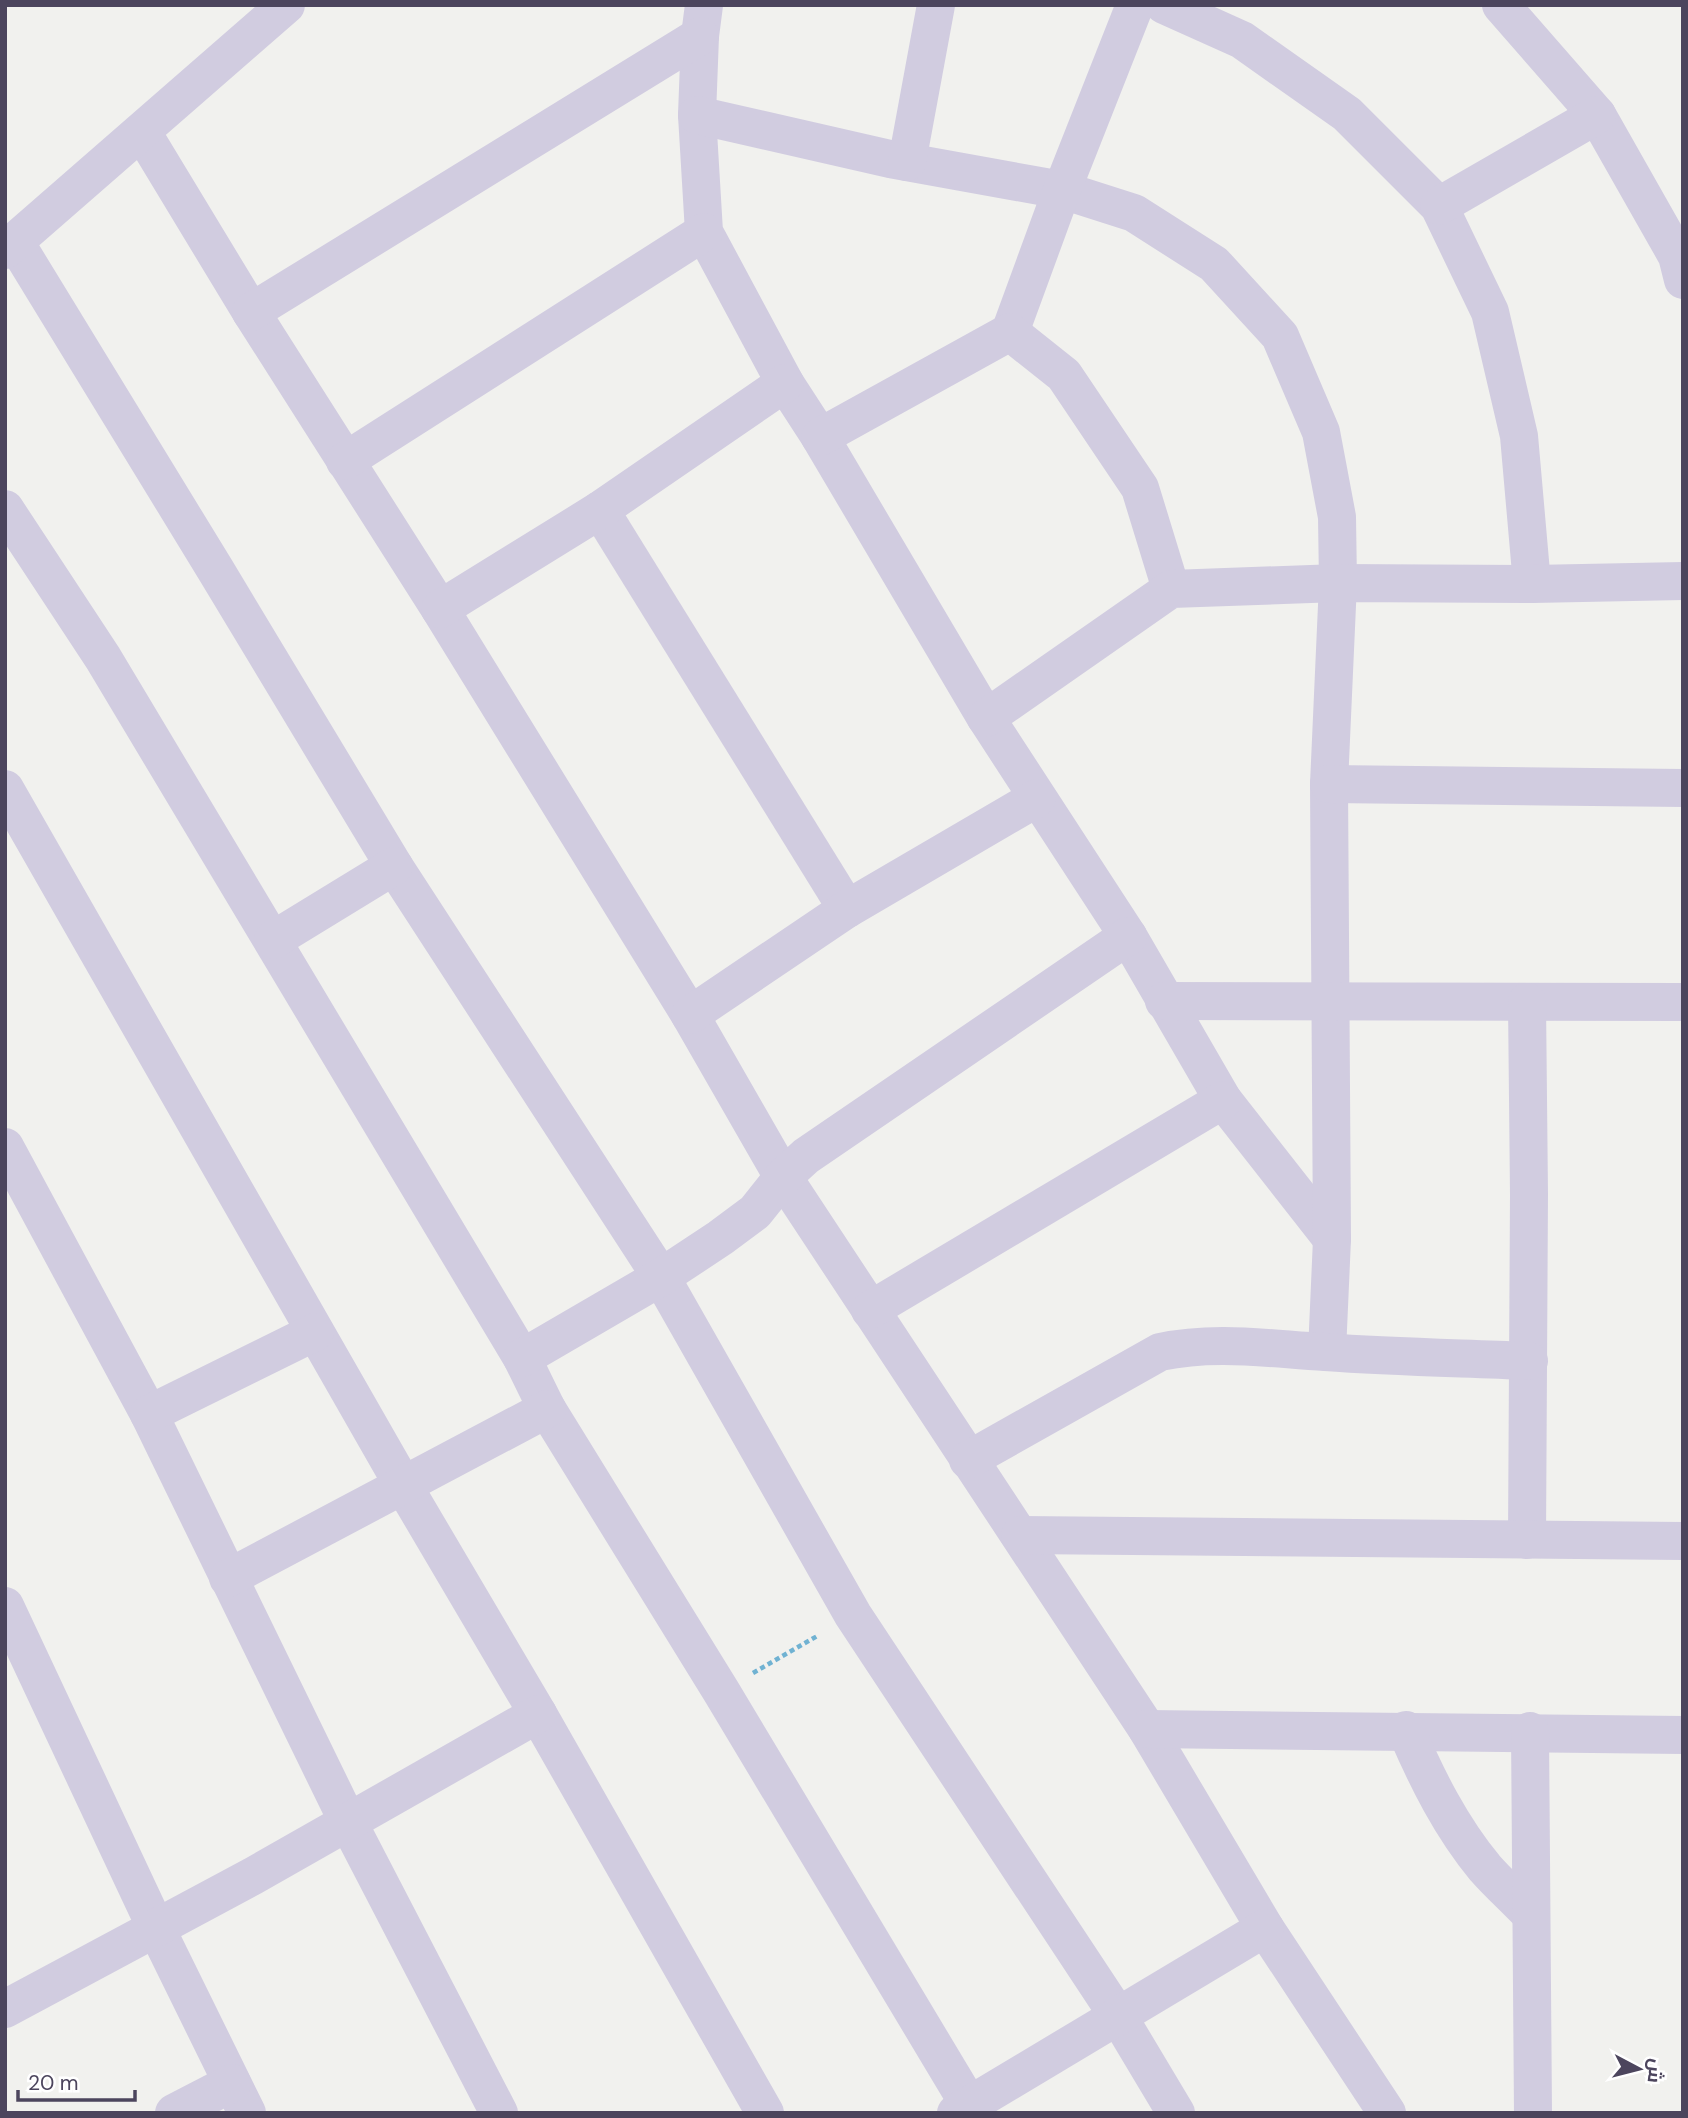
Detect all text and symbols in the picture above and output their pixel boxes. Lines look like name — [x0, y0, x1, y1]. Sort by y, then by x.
north arrow — [1604, 2034, 1674, 2104]
text: ش — [1641, 2057, 1669, 2085]
scale bar — [18, 2058, 135, 2102]
text: 20 m — [28, 2069, 79, 2097]

